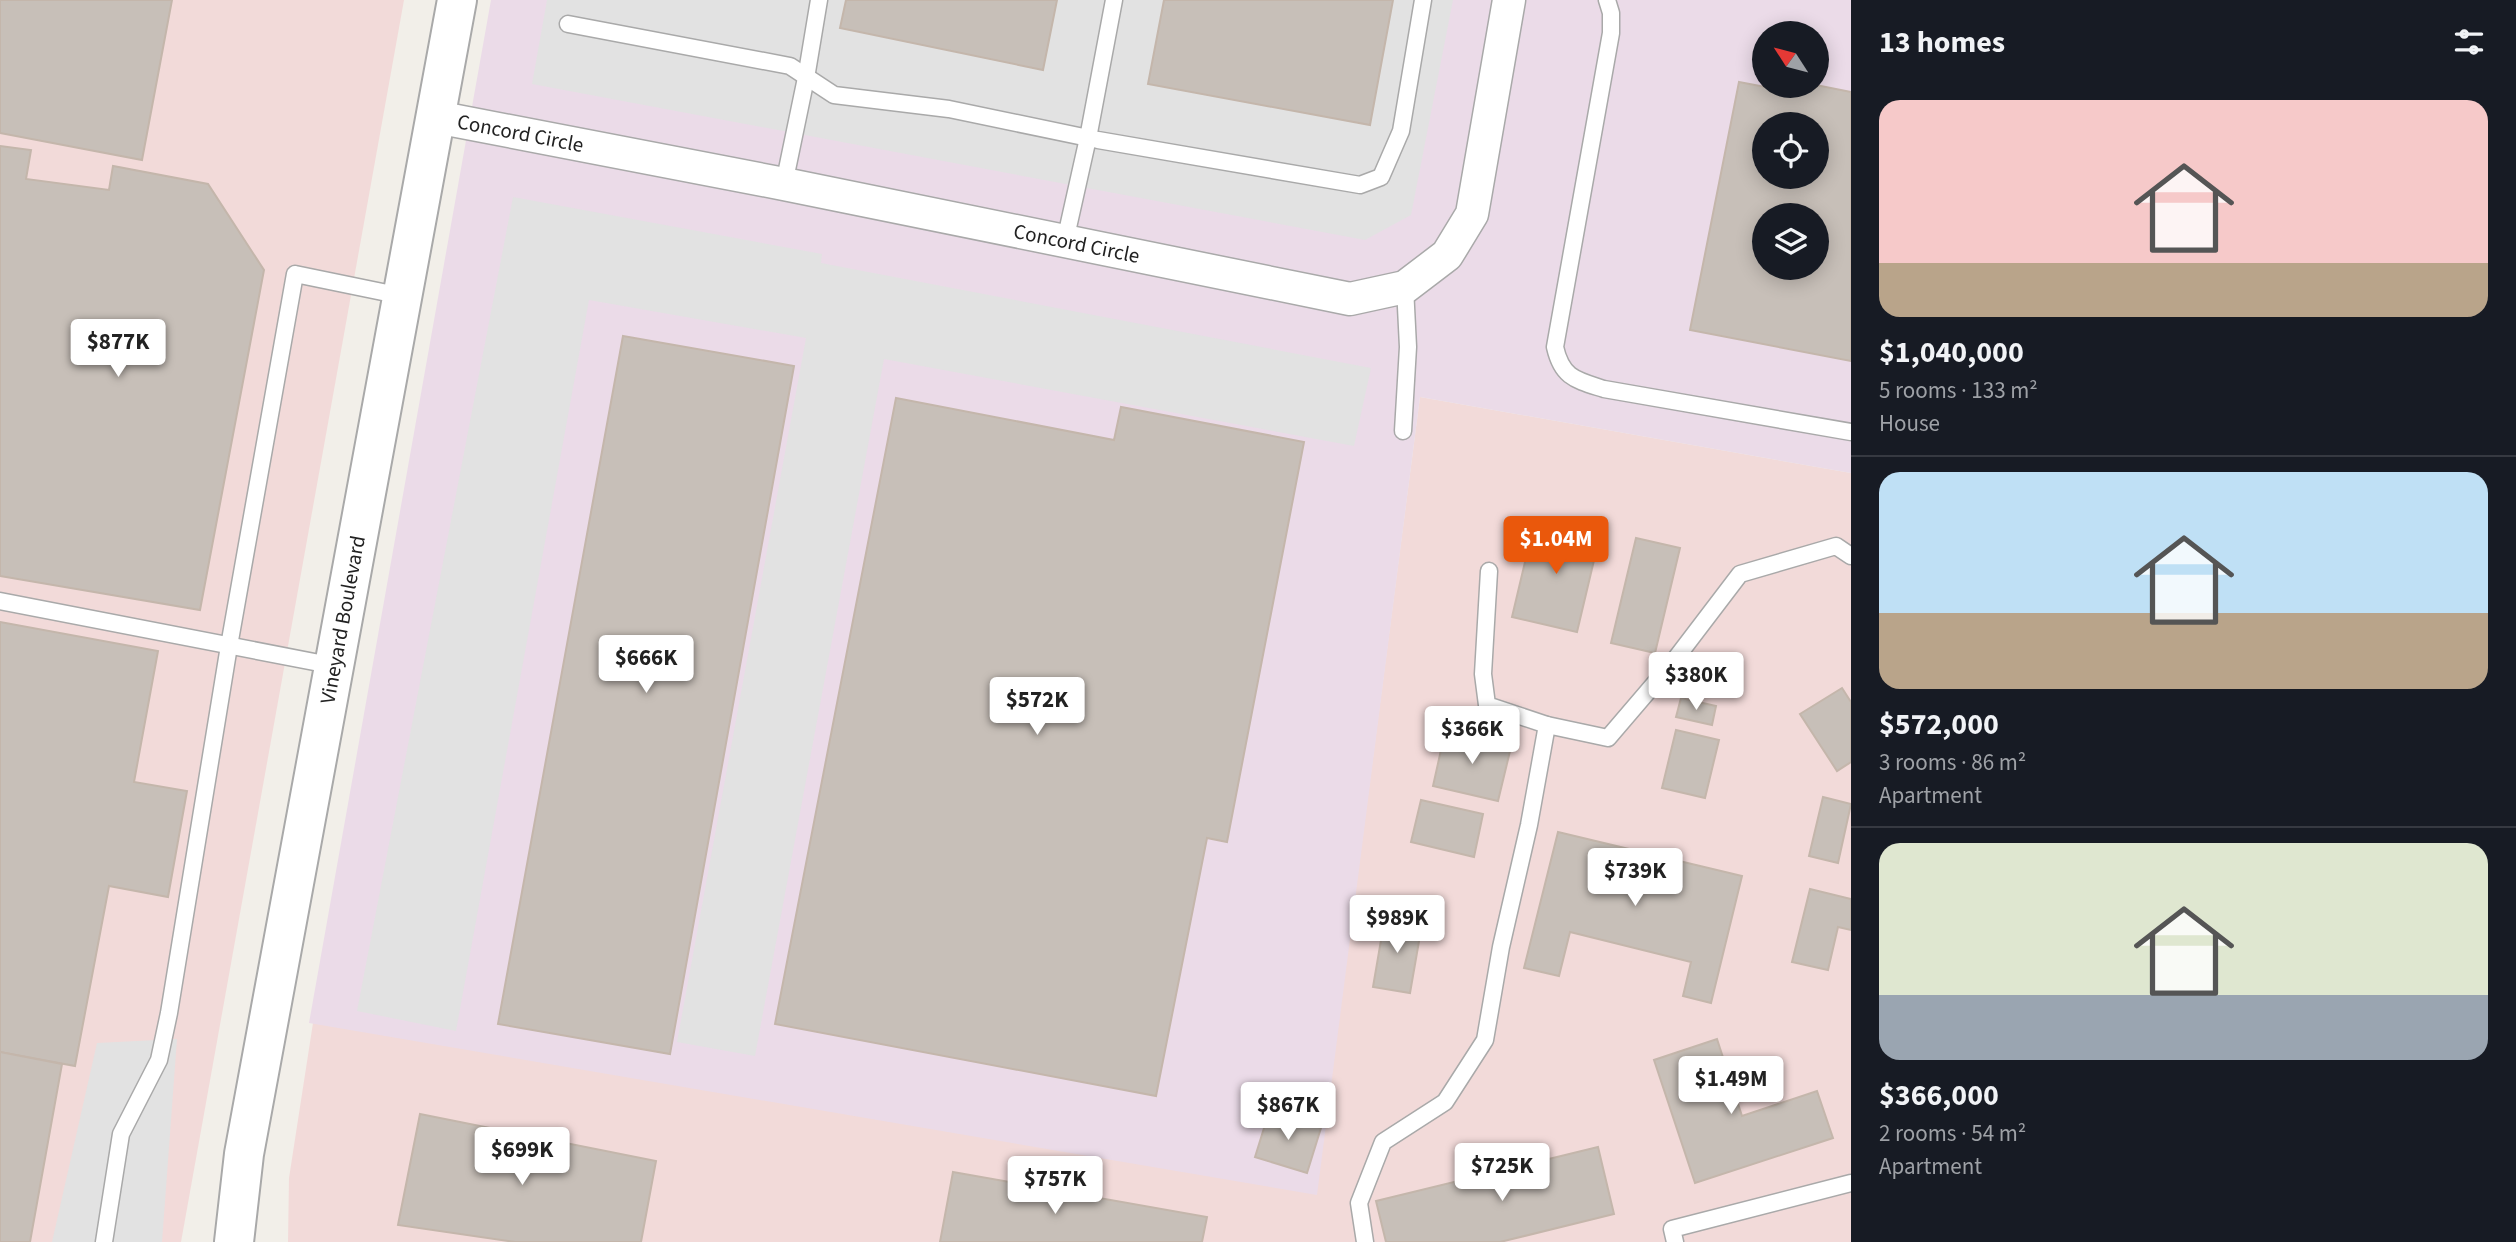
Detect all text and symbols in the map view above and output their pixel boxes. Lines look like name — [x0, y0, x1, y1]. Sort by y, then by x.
north arrow — [1752, 21, 1829, 98]
map controls — [1752, 21, 1829, 280]
text: 13 homes — [1879, 21, 2005, 64]
icon: filters — [2450, 23, 2488, 61]
street label: Concord Circle — [455, 106, 586, 160]
button: locate — [1752, 112, 1829, 189]
icon: home — [2121, 145, 2247, 271]
button: layers — [1752, 203, 1829, 280]
street label: Concord Circle — [1011, 216, 1142, 271]
pin: $877K — [69, 320, 167, 379]
text: $877K — [87, 325, 149, 358]
text: $1,040,000 — [1879, 331, 2024, 374]
text: 5 rooms · 133 m² — [1879, 374, 2038, 407]
text: House — [1879, 407, 1940, 440]
pin: $1.04M — [1499, 516, 1613, 576]
icon: home — [2121, 517, 2247, 643]
text: $1.04M — [1519, 522, 1593, 555]
street label: Vineyard Boulevard — [312, 533, 373, 706]
pin: $666K — [597, 636, 695, 695]
text: $666K — [615, 641, 677, 674]
pin: $380K — [1647, 652, 1745, 712]
text: $380K — [1665, 658, 1727, 691]
pin: $572K — [988, 678, 1086, 737]
text: $572K — [1006, 683, 1068, 716]
text: $572,000 — [1879, 703, 1999, 746]
pin: $366K — [1423, 706, 1521, 766]
text: $366K — [1441, 712, 1503, 745]
text: 3 rooms · 86 m² — [1879, 746, 2026, 779]
text: Apartment — [1879, 779, 1982, 812]
pin: $739K — [1586, 848, 1684, 908]
text: $739K — [1604, 854, 1666, 887]
icon: home — [2121, 888, 2247, 1014]
pin: $989K — [1348, 895, 1446, 955]
text: $989K — [1366, 901, 1428, 934]
pin: $1.49M — [1674, 1056, 1788, 1116]
text: $1.49M — [1694, 1062, 1768, 1095]
text: $366,000 — [1879, 1074, 1999, 1117]
pin: $867K — [1239, 1082, 1337, 1142]
text: $867K — [1257, 1088, 1319, 1121]
text: 2 rooms · 54 m² — [1879, 1117, 2026, 1150]
pin: $699K — [473, 1128, 571, 1187]
text: $699K — [491, 1133, 553, 1166]
pin: $725K — [1453, 1144, 1551, 1203]
text: $725K — [1471, 1149, 1533, 1182]
text: Apartment — [1879, 1150, 1982, 1183]
pin: $757K — [1006, 1156, 1104, 1216]
text: $757K — [1024, 1162, 1086, 1195]

